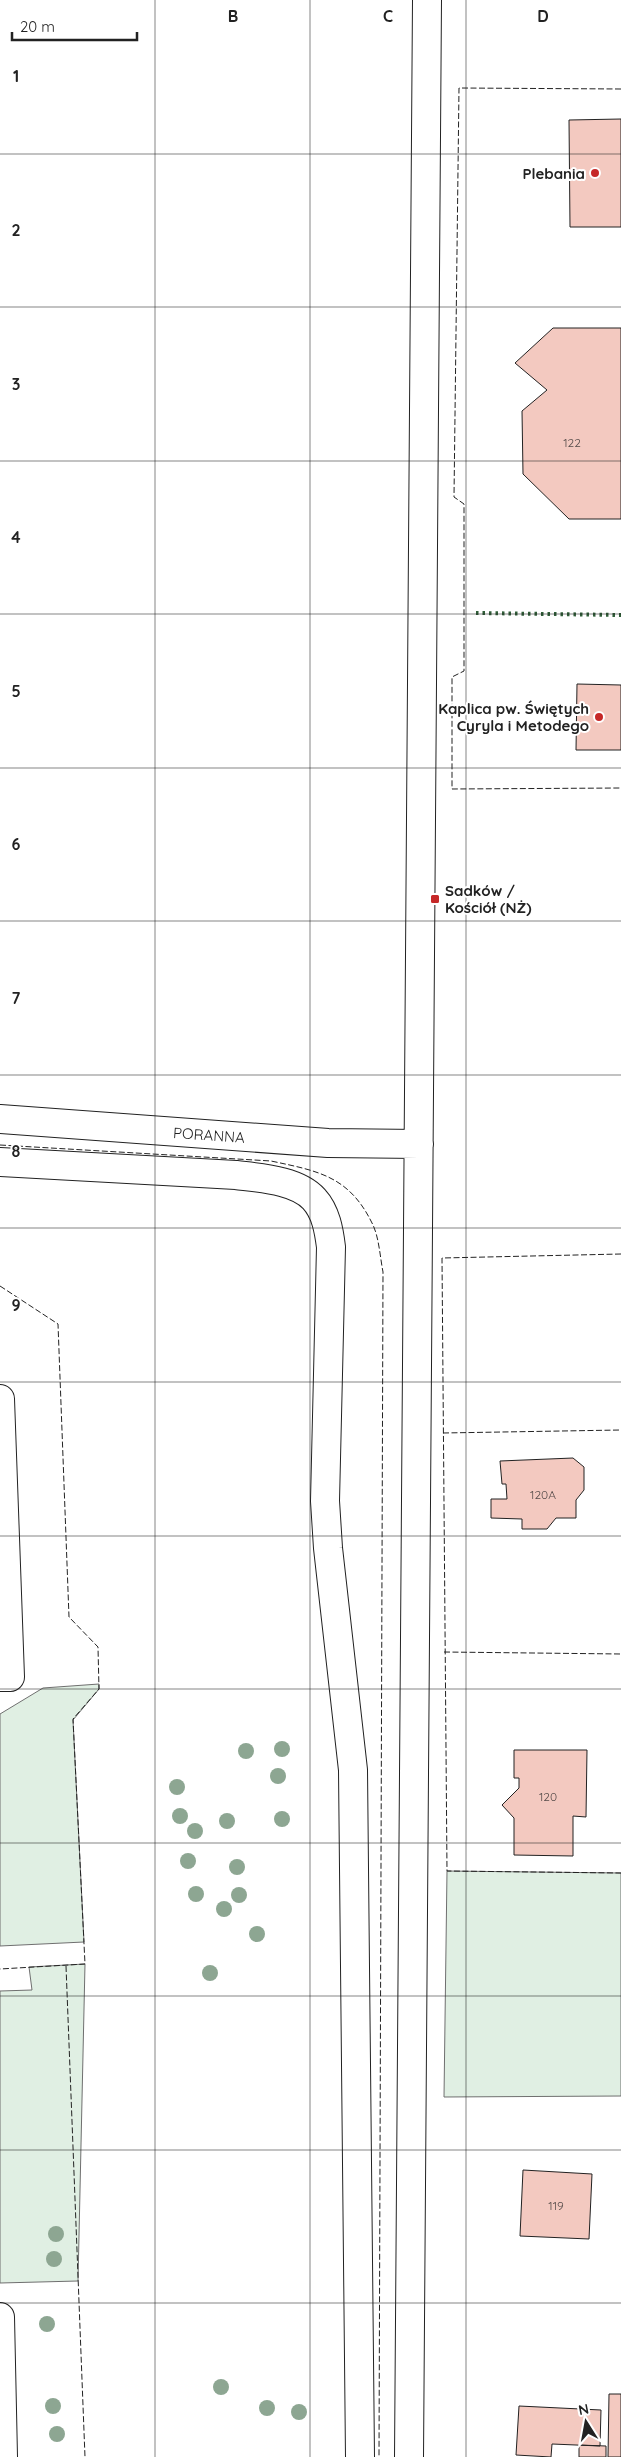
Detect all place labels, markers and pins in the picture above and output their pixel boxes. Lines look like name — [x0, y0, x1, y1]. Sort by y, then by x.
place label: Plebania — [522, 164, 585, 183]
marker: Plebania — [589, 167, 601, 179]
place label: Kaplica pw. Świętych Cyryla i Metodego — [438, 699, 589, 735]
marker: Kaplica pw. Świętych Cyryla i Metodego — [593, 711, 605, 723]
place label: Sadków / Kościół (NŻ) — [445, 881, 532, 917]
marker: Sadków / Kościół (NŻ) — [429, 893, 441, 905]

